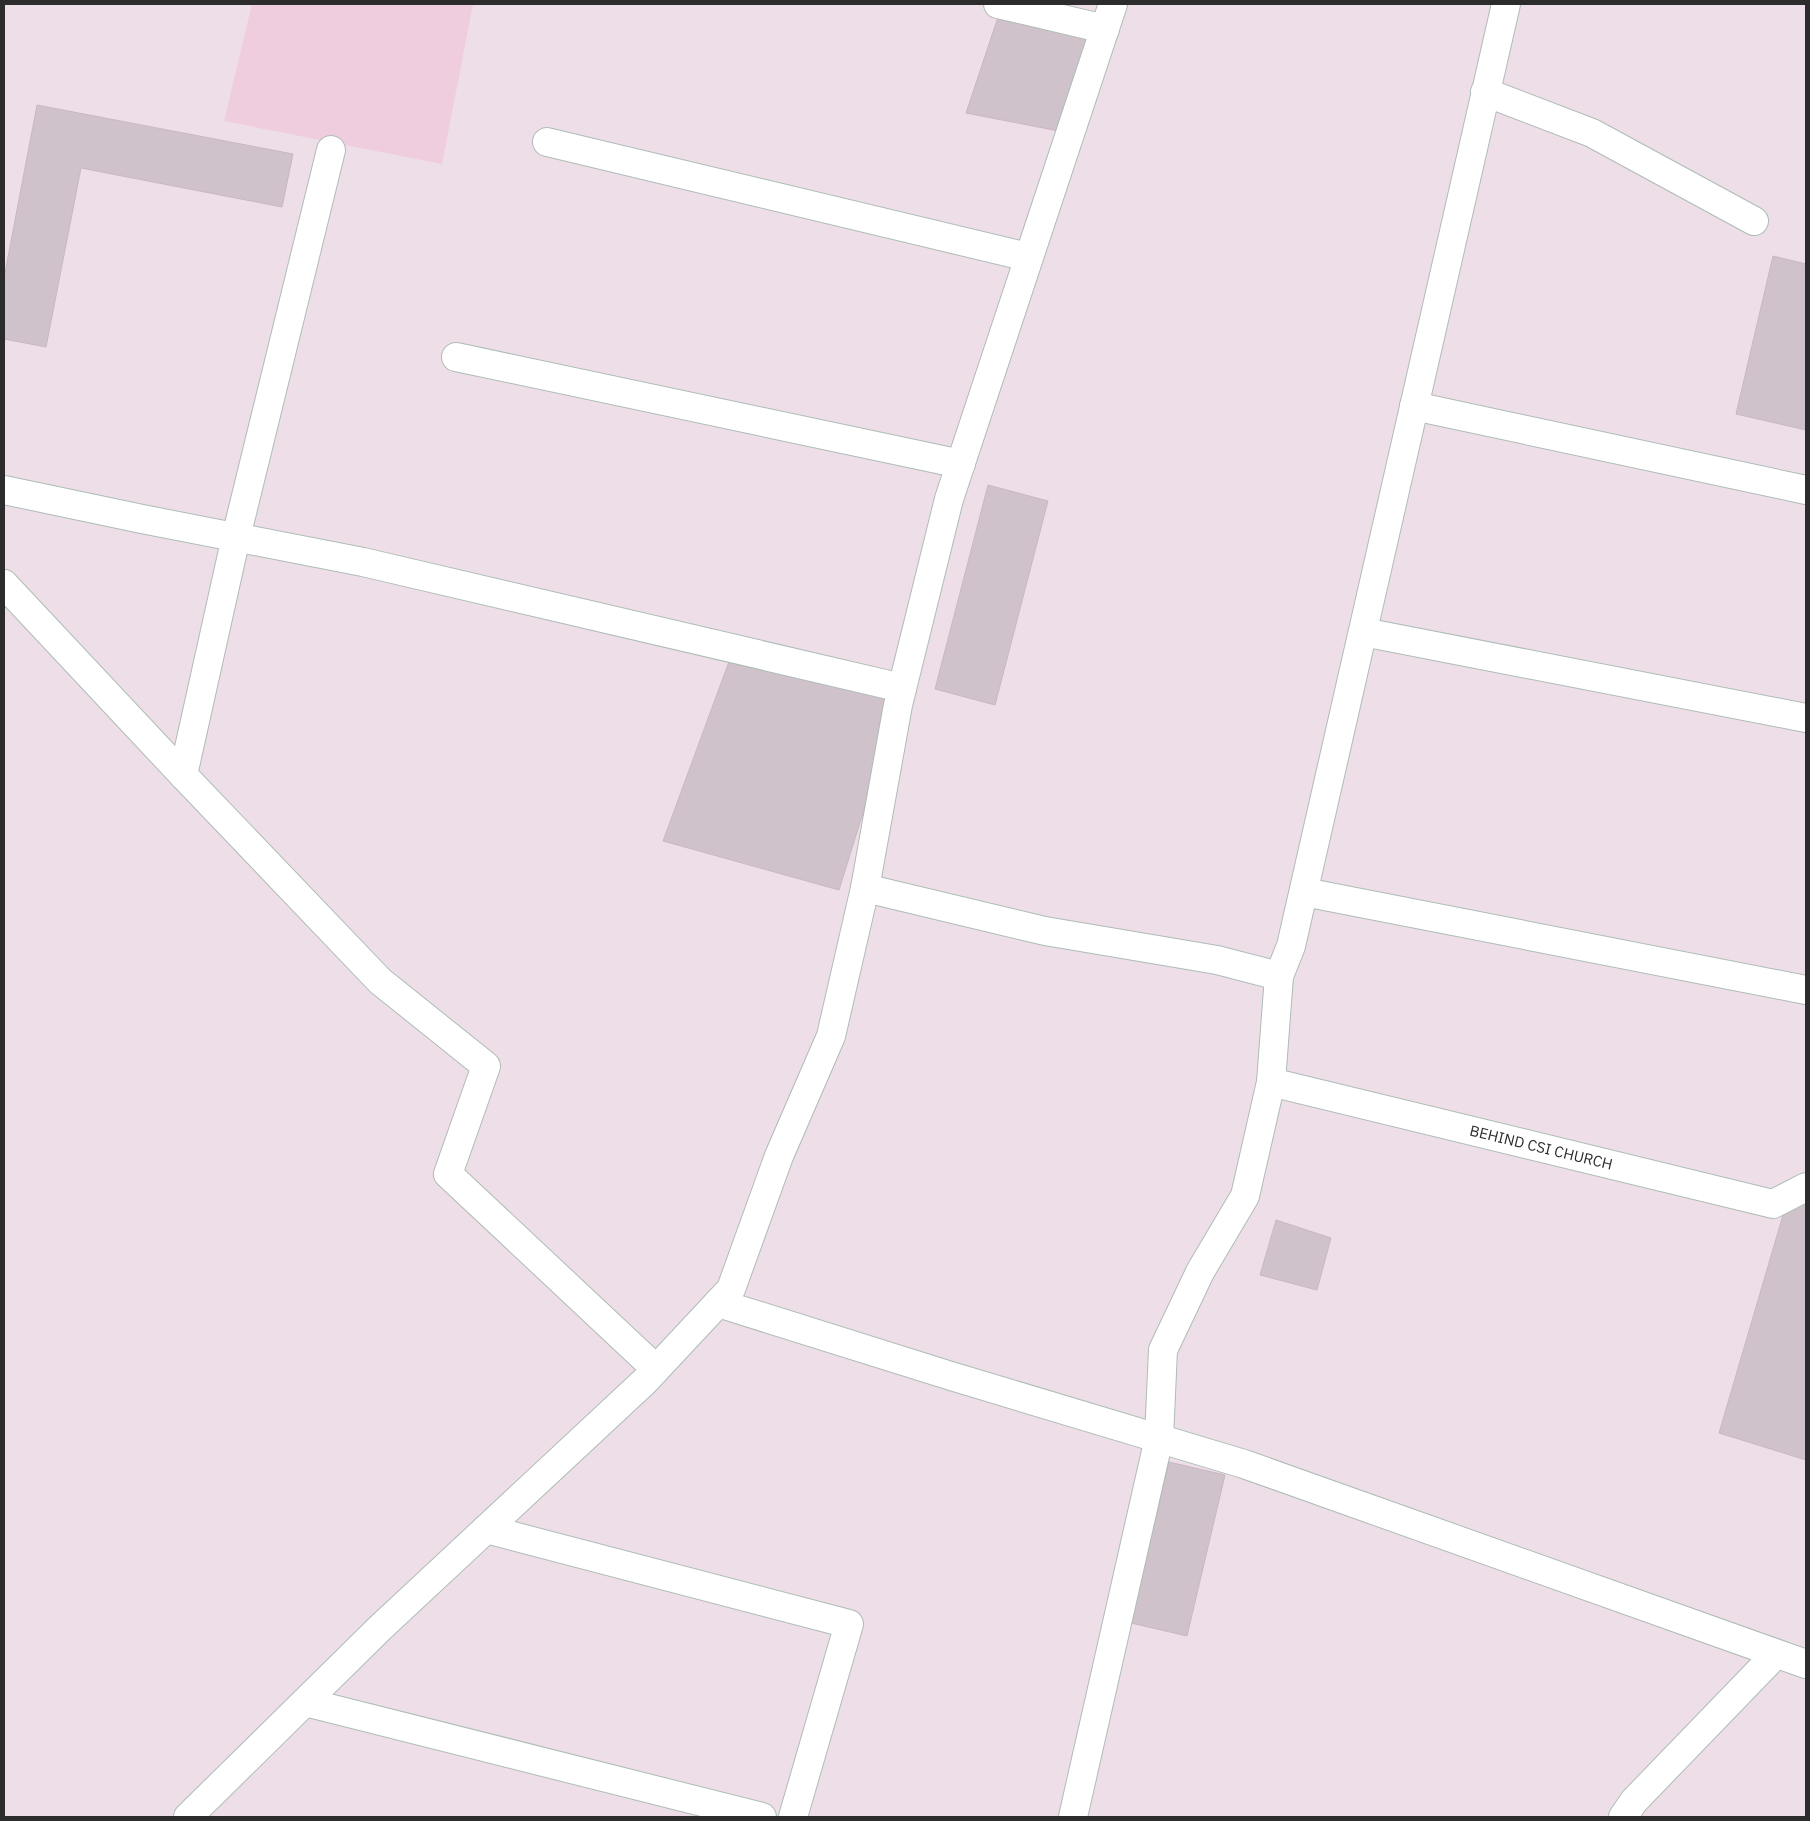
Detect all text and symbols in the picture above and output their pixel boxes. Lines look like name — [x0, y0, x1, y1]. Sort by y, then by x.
street label: BEHIND CSI CHURCH — [1468, 1121, 1615, 1174]

